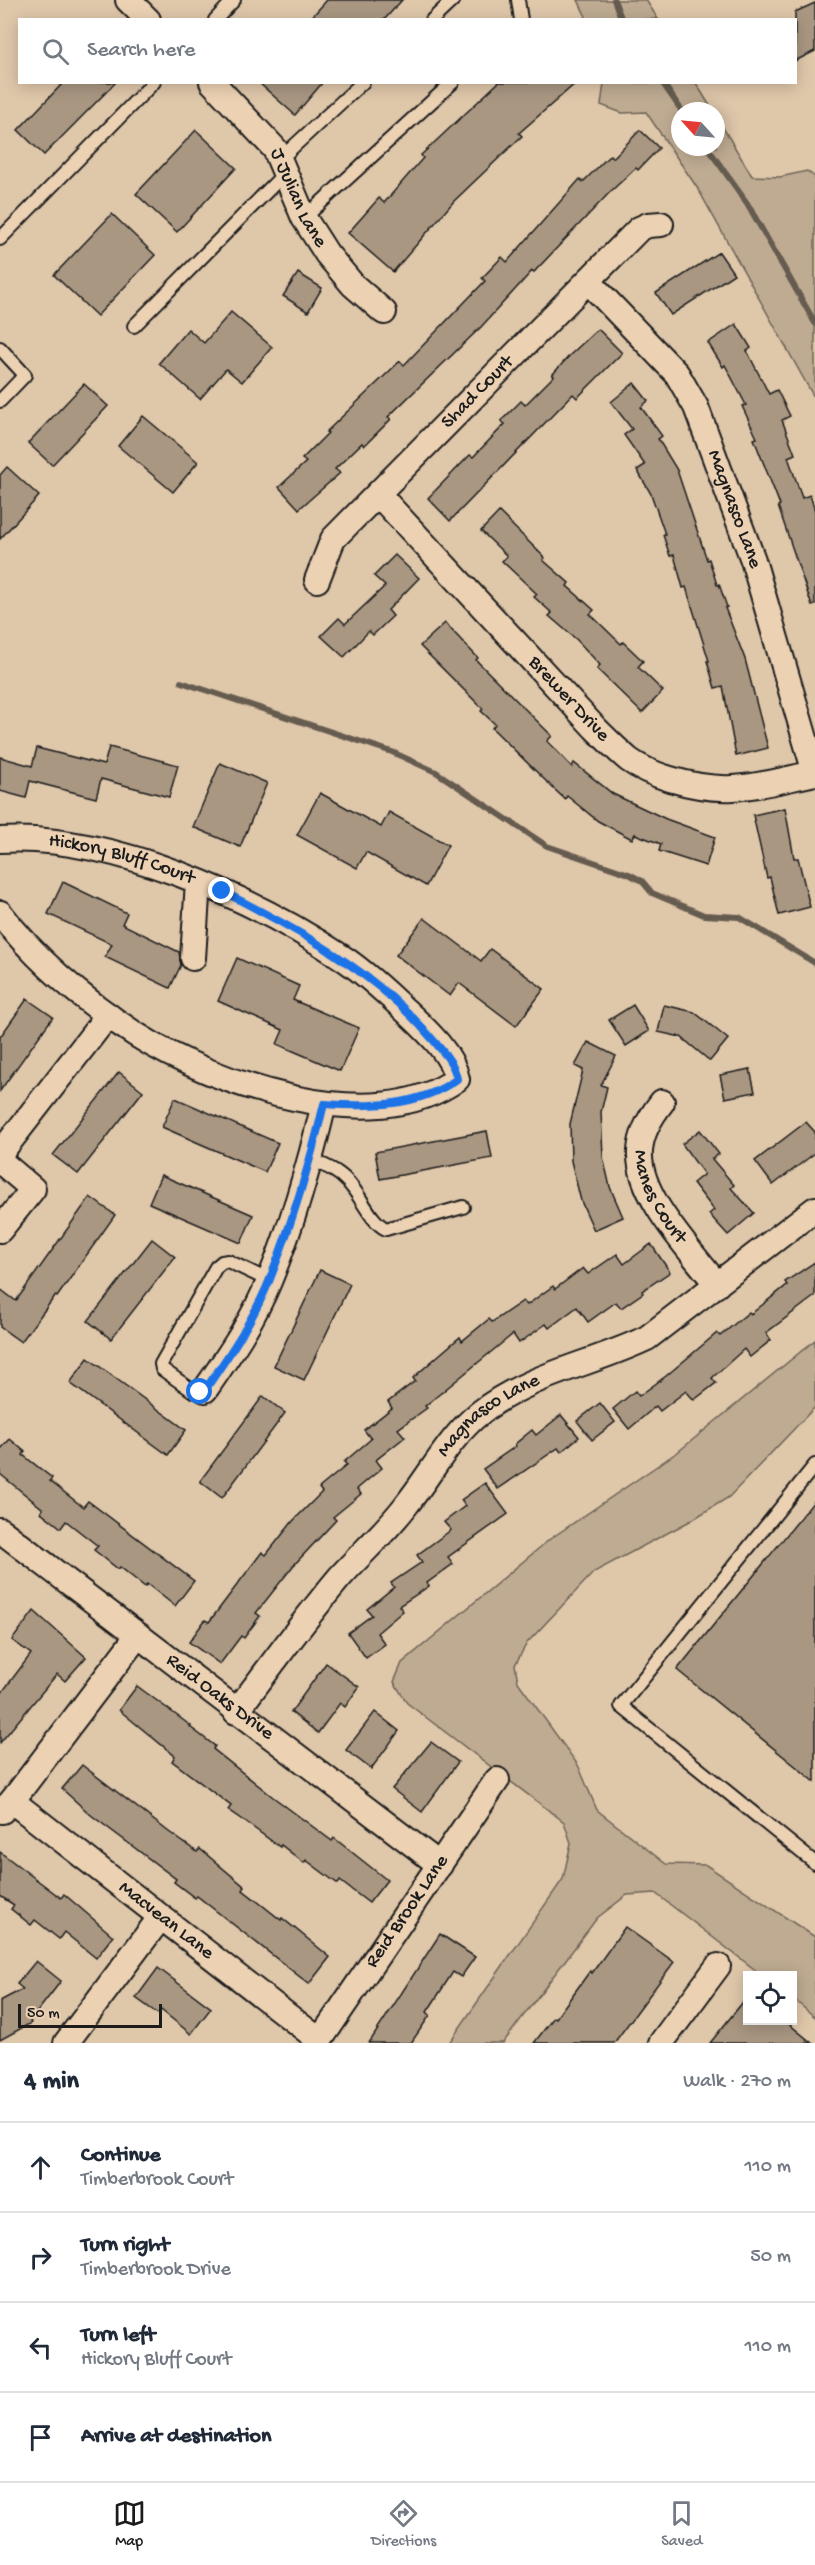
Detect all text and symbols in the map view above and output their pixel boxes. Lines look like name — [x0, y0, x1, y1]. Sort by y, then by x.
search box — [18, 18, 797, 84]
icon: search — [39, 35, 72, 68]
text: Search here — [87, 38, 195, 64]
north arrow — [671, 102, 725, 156]
street label: J Julian Lane — [264, 145, 332, 253]
street label: Shad Court — [437, 350, 520, 434]
street label: Magnasco Lane — [702, 447, 767, 572]
street label: Brewer Drive — [522, 651, 614, 747]
street label: Hickory Bluff Court — [47, 830, 200, 891]
route end — [208, 877, 234, 903]
street label: Manes Court — [628, 1150, 693, 1250]
street label: Magnasco Lane — [433, 1369, 544, 1462]
route start — [186, 1378, 212, 1404]
street label: Reid Oaks Drive — [161, 1649, 279, 1746]
street label: Reid Brook Lane — [361, 1850, 454, 1972]
street label: Macvean Lane — [114, 1877, 219, 1965]
map controls — [743, 1971, 797, 2025]
button: locate — [743, 1971, 797, 2025]
scale bar — [18, 2001, 162, 2028]
text: 50 m — [27, 2005, 60, 2024]
text: 4 min — [24, 2067, 79, 2098]
text: Walk · 270 m — [683, 2071, 791, 2094]
text: Continue — [81, 2143, 161, 2169]
icon: ahead — [24, 2151, 57, 2184]
text: 110 m — [745, 2156, 791, 2179]
text: Timberbrook Court — [81, 2169, 233, 2192]
text: Turn right — [81, 2233, 169, 2259]
icon: right — [24, 2241, 57, 2274]
text: 50 m — [750, 2246, 791, 2269]
text: Timberbrook Drive — [81, 2259, 231, 2282]
text: Turn left — [81, 2323, 155, 2349]
icon: left — [24, 2331, 57, 2364]
text: 110 m — [745, 2336, 791, 2359]
text: Hickory Bluff Court — [81, 2349, 231, 2372]
icon: arrive — [24, 2421, 57, 2454]
text: Arrive at destination — [81, 2424, 271, 2450]
tab: Map — [113, 2497, 146, 2552]
tab: Directions — [371, 2497, 436, 2552]
tab: Saved — [661, 2497, 702, 2552]

